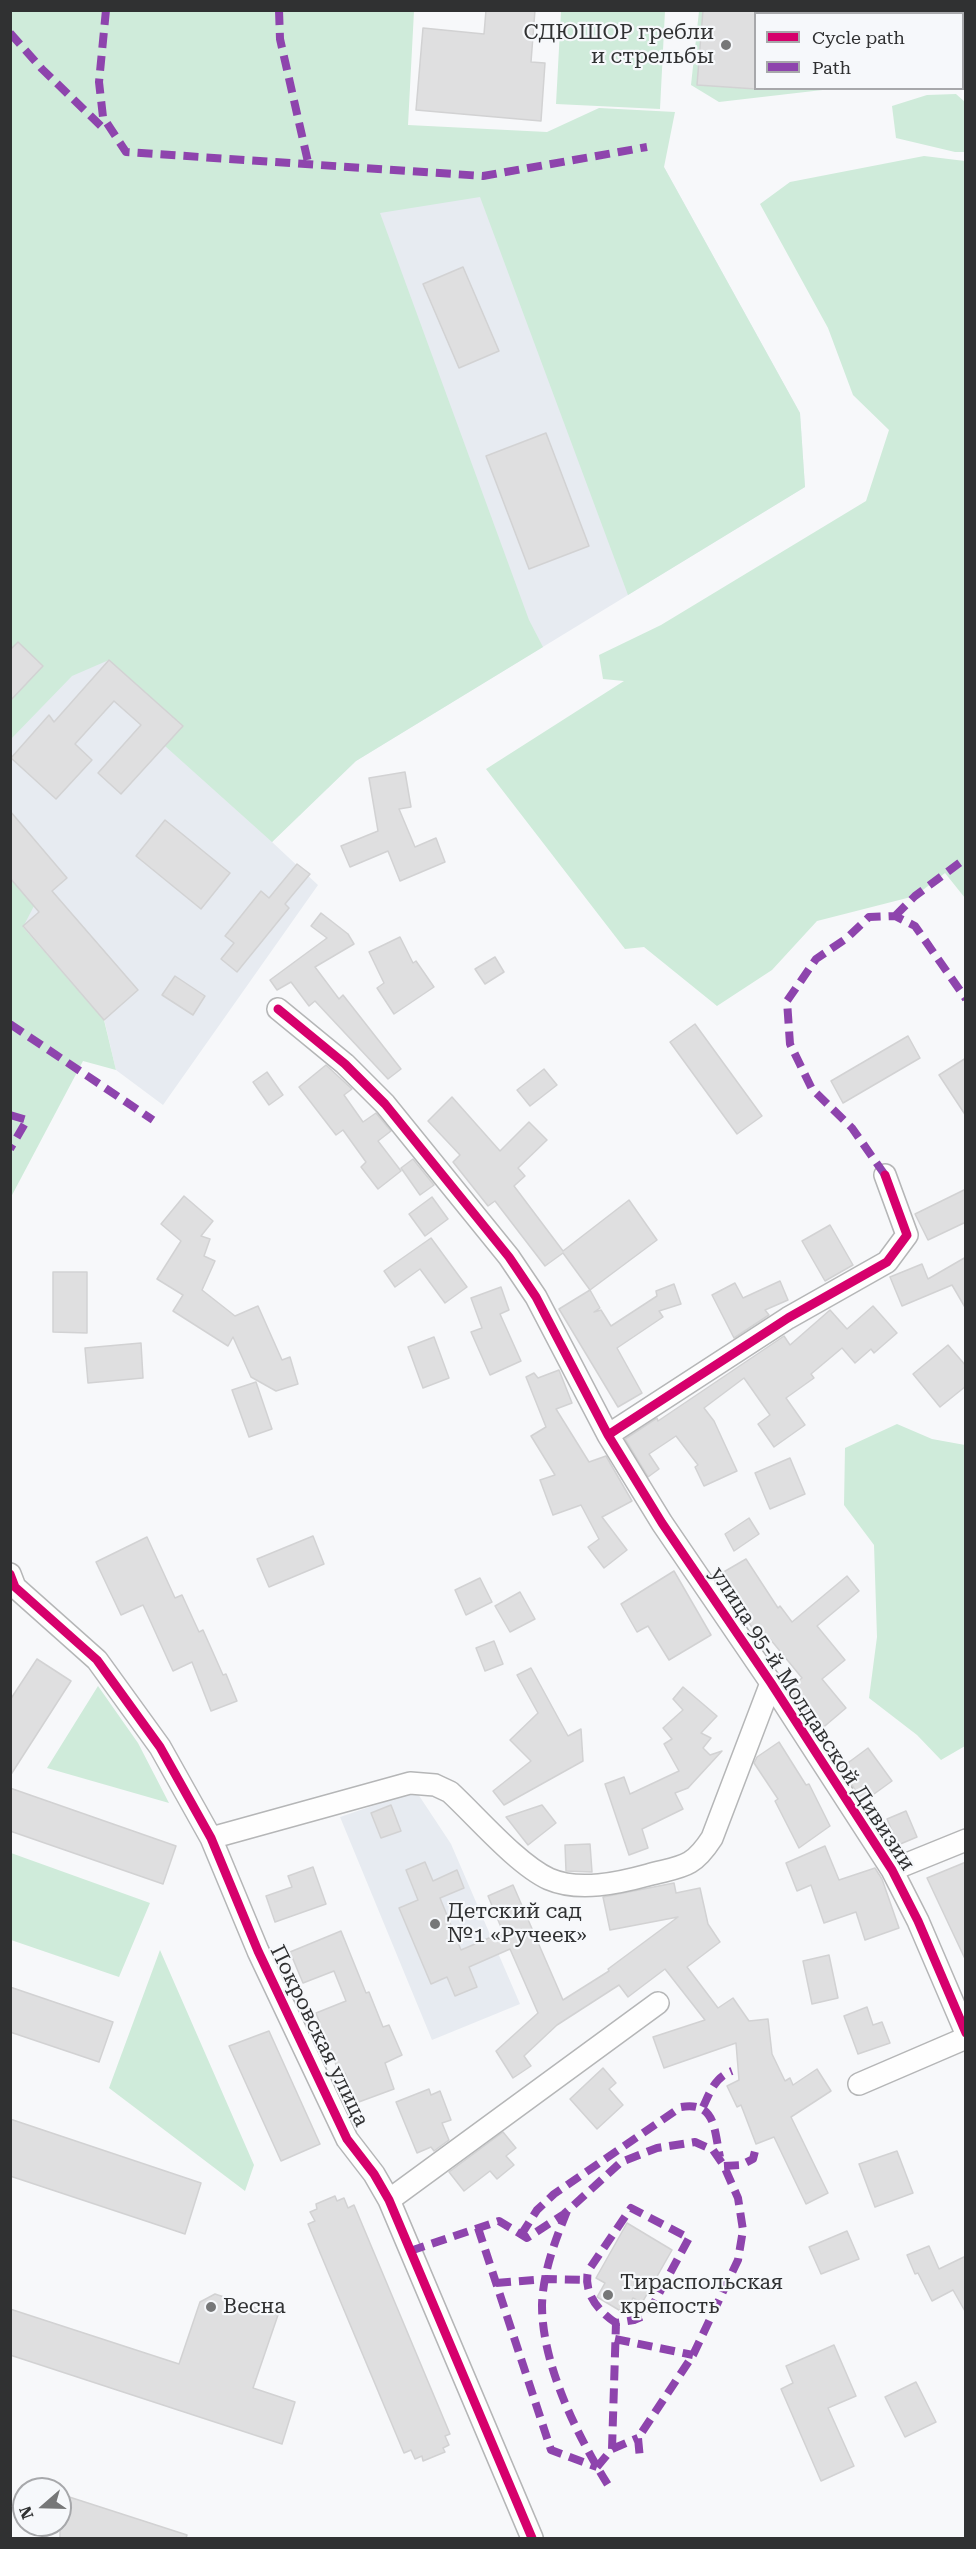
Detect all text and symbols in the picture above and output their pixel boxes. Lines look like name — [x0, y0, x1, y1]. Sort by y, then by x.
legend — [754, 12, 964, 90]
place label: СДЮШОР гребли и стрельбы — [523, 20, 714, 70]
text: Cycle path — [812, 27, 905, 48]
marker: СДЮШОР гребли и стрельбы — [719, 38, 733, 52]
text: Path — [812, 57, 851, 78]
street label: улица 95-й Молдавской Дивизии — [704, 1562, 920, 1876]
place label: Детский сад №1 «Ручеек» — [447, 1899, 587, 1949]
marker: Детский сад №1 «Ручеек» — [428, 1917, 442, 1931]
street label: Покровская улица — [264, 1941, 374, 2131]
place label: Тираспольская крепость — [620, 2270, 783, 2320]
marker: Тираспольская крепость — [601, 2288, 615, 2302]
place label: Весна — [223, 2294, 286, 2320]
marker: Весна — [204, 2300, 218, 2314]
north arrow — [12, 2477, 72, 2537]
text: N — [15, 2504, 38, 2522]

